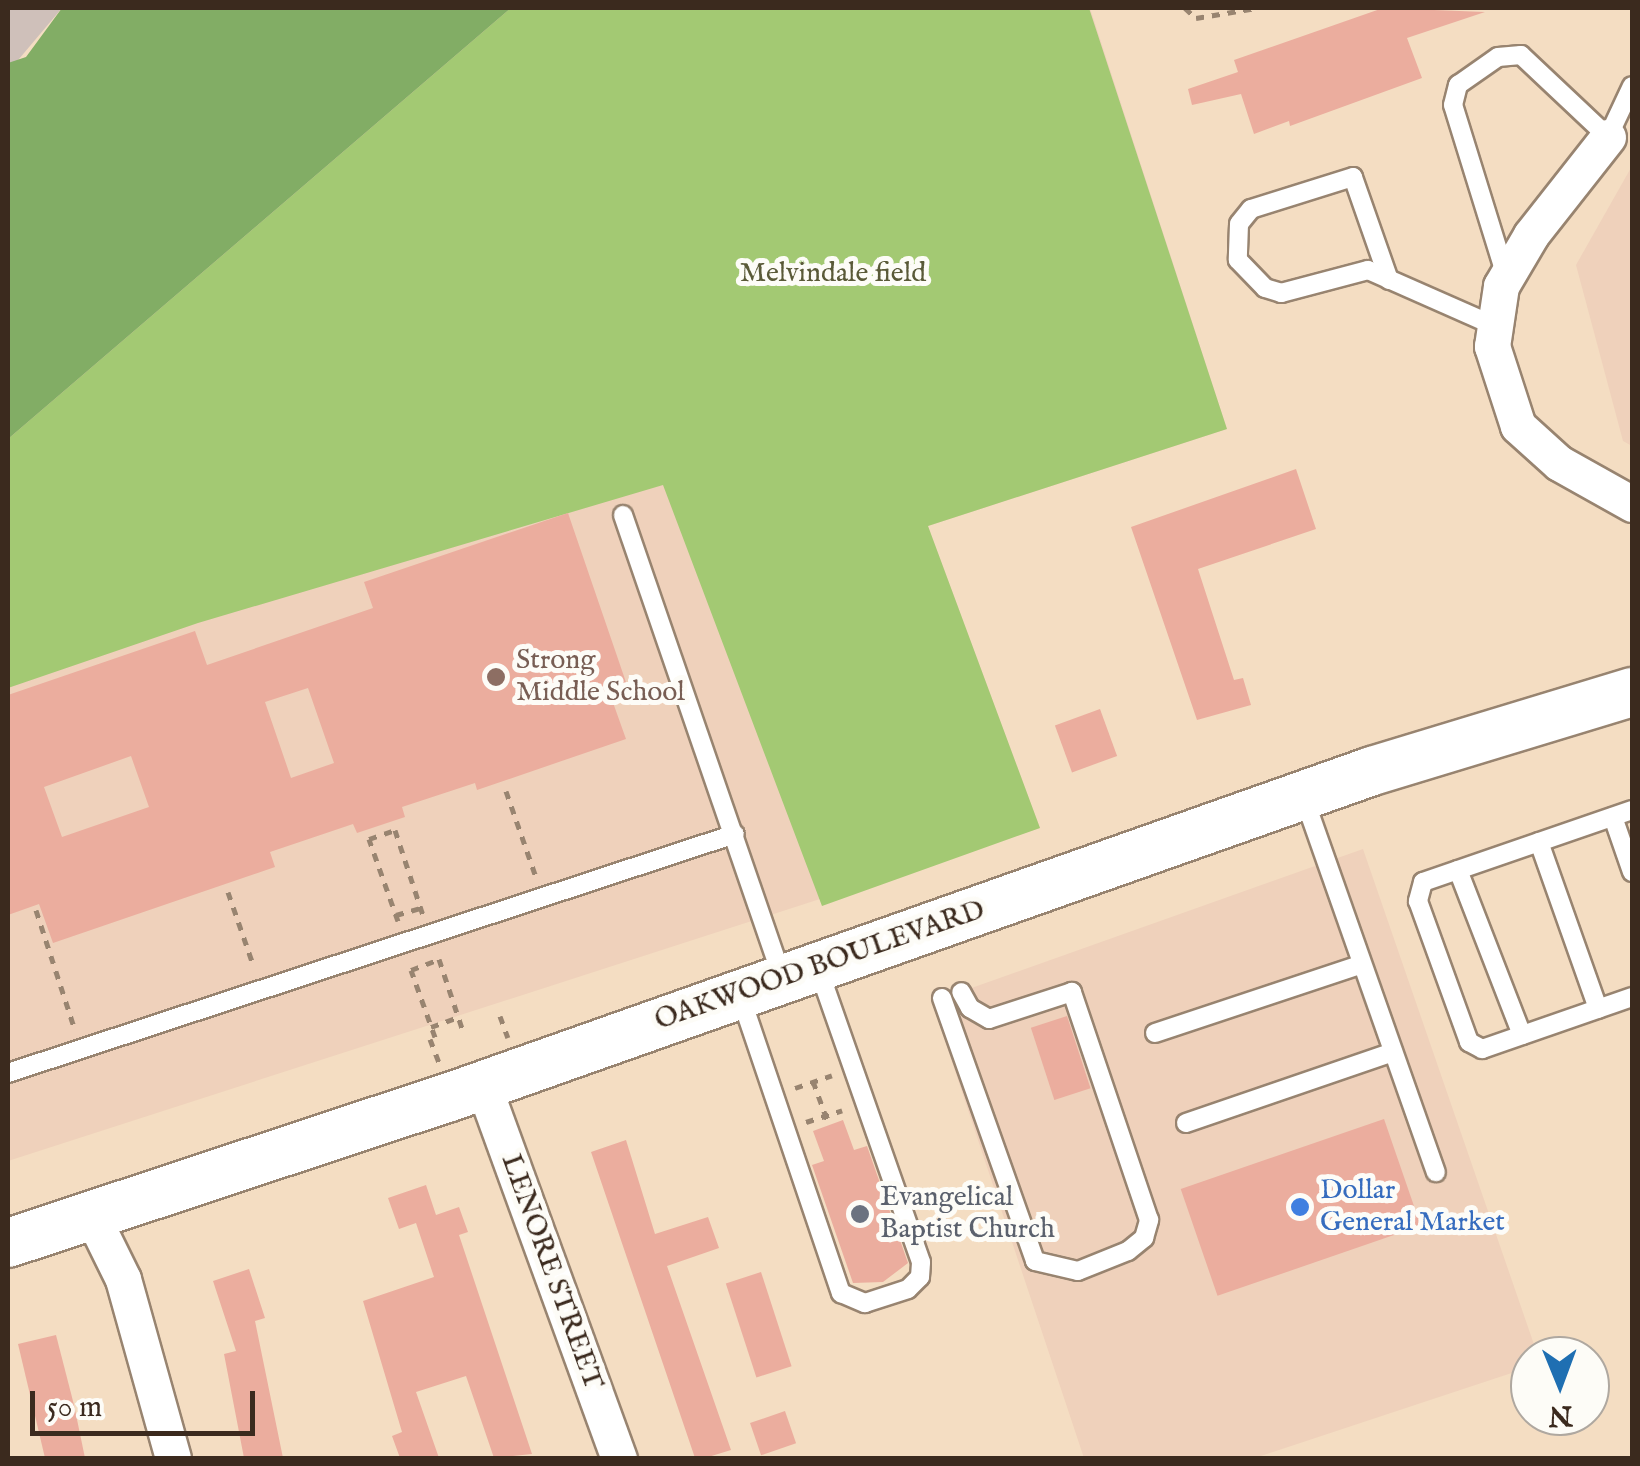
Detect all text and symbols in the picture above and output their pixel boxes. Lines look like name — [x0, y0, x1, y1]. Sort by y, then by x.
park label: Melvindale field — [740, 257, 926, 291]
place label: Strong Middle School — [516, 644, 685, 710]
marker: Strong Middle School — [485, 666, 507, 688]
street label: OAKWOOD BOULEVARD — [651, 894, 989, 1038]
street label: LENORE STREET — [493, 1150, 609, 1394]
place label: Dollar General Market — [1320, 1174, 1505, 1240]
place label: Evangelical Baptist Church — [880, 1181, 1055, 1247]
marker: Dollar General Market — [1289, 1196, 1311, 1218]
marker: Evangelical Baptist Church — [849, 1203, 871, 1225]
north arrow — [1510, 1336, 1610, 1436]
scale bar — [35, 1371, 260, 1433]
text: 50 m — [47, 1389, 102, 1427]
text: N — [1548, 1397, 1573, 1432]

